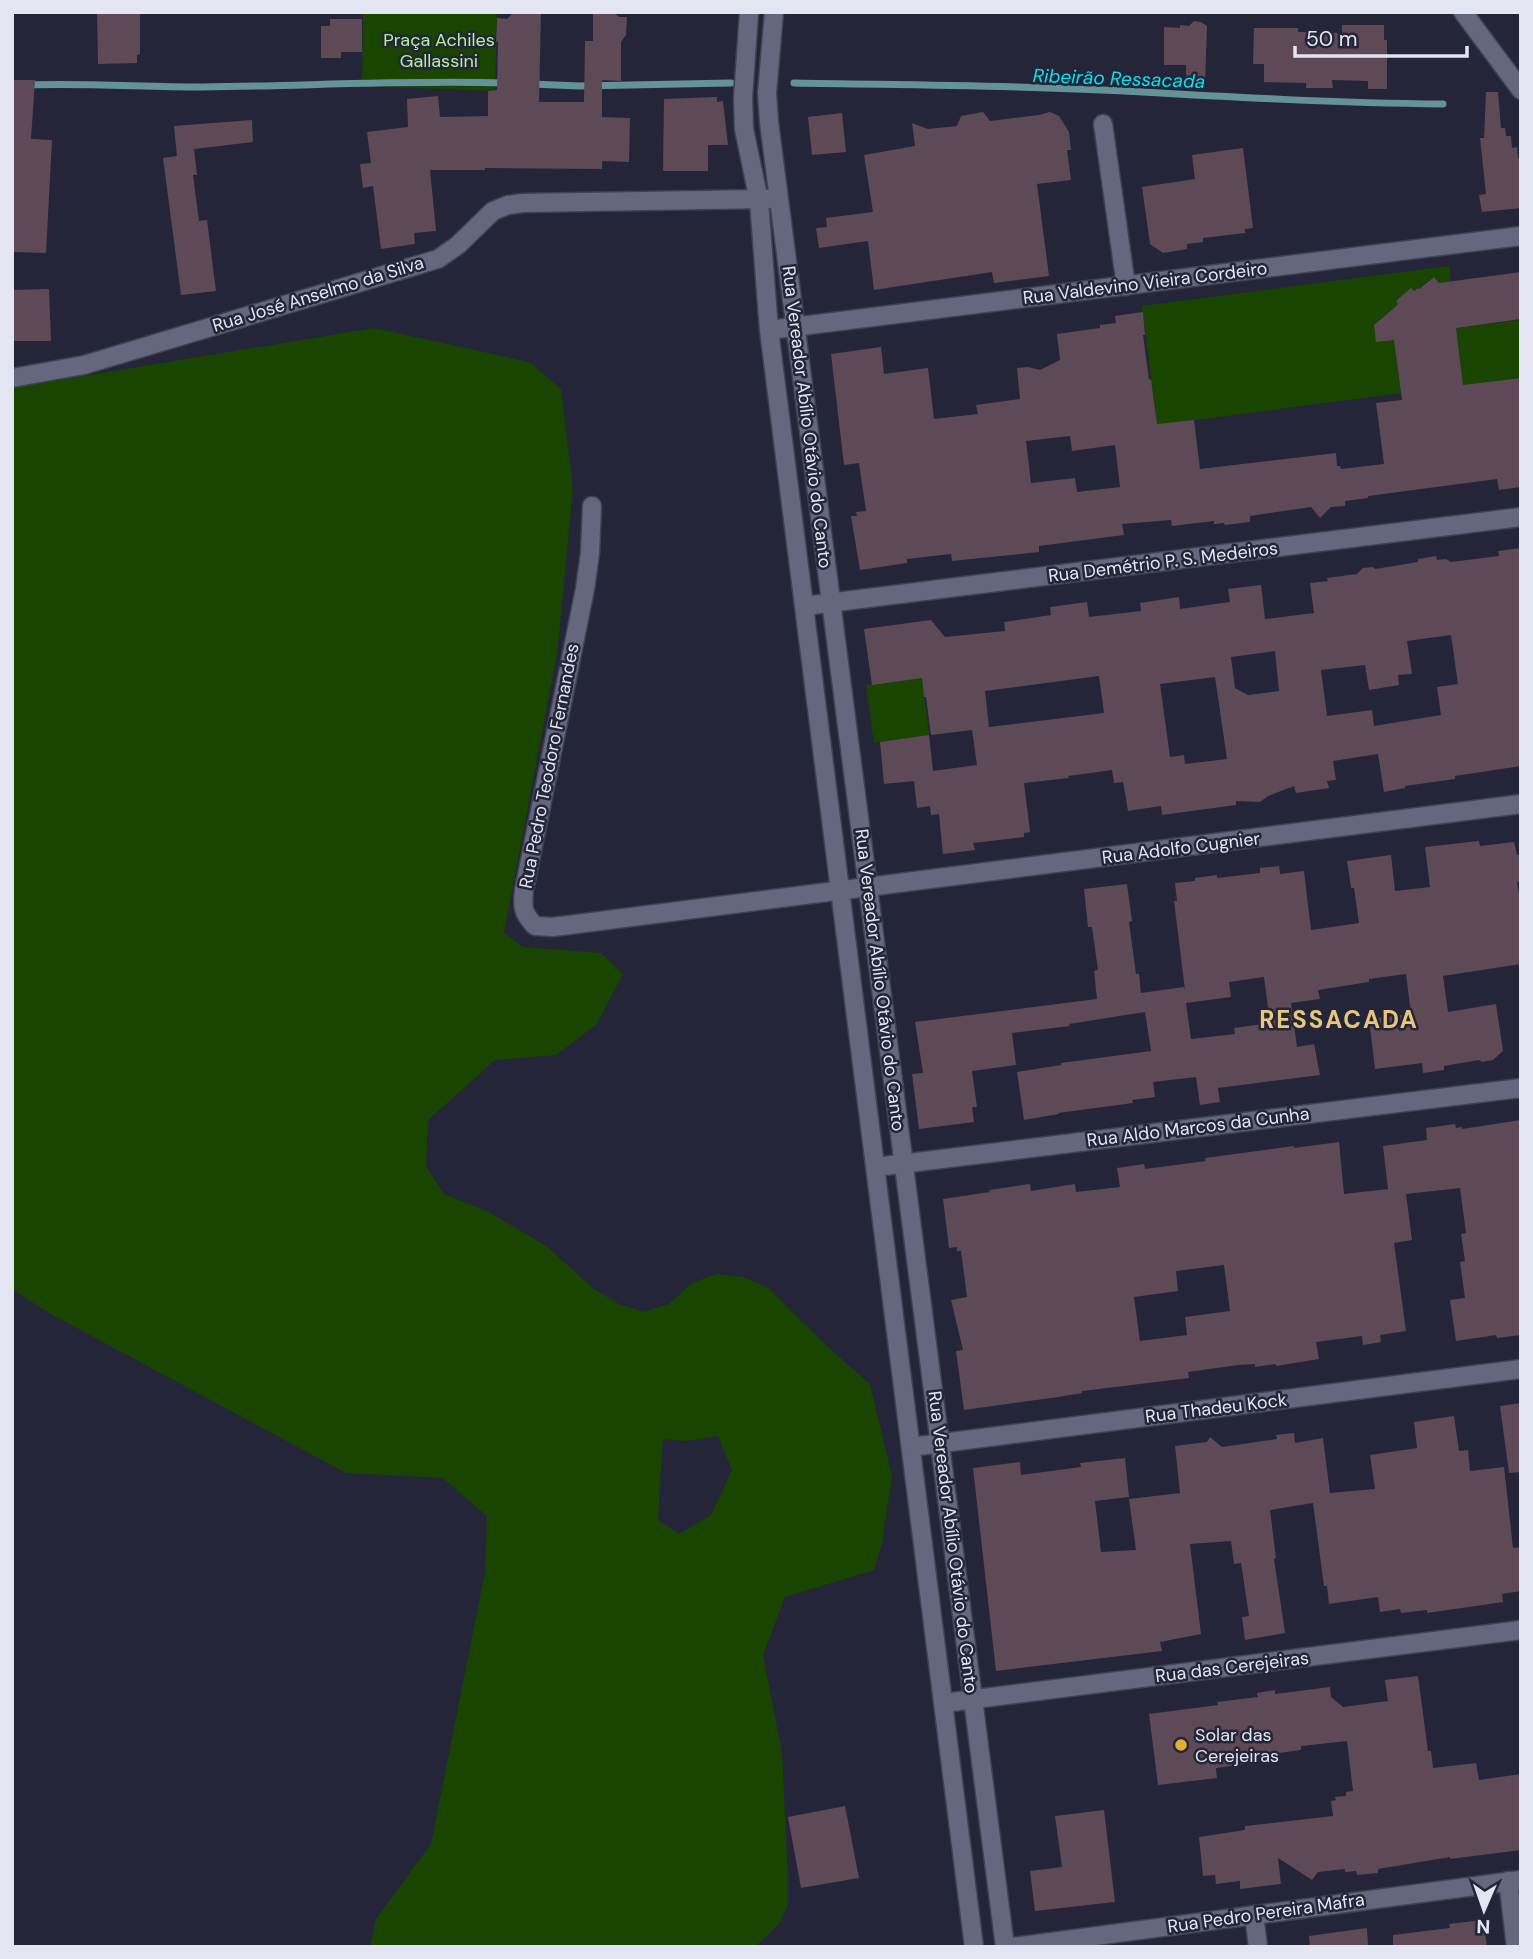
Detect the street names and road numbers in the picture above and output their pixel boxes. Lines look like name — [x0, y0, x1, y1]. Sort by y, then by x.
street label: Rua José Anselmo da Silva — [209, 250, 427, 338]
street label: Rua Valdevino Vieira Cordeiro — [1021, 256, 1269, 310]
street label: Rua Vereador Abílio Otávio do Canto — [777, 264, 837, 570]
street label: Rua Demétrio P. S. Medeiros — [1047, 536, 1279, 588]
street label: Rua Pedro Teodoro Fernandes — [513, 641, 585, 891]
street label: Rua Adolfo Cugnier — [1101, 826, 1262, 870]
street label: Rua Vereador Abílio Otávio do Canto — [850, 827, 910, 1133]
street label: Rua Aldo Marcos da Cunha — [1085, 1101, 1311, 1153]
street label: Rua Thadeu Kock — [1144, 1387, 1288, 1429]
street label: Rua Vereador Abílio Otávio do Canto — [923, 1389, 983, 1695]
street label: Rua das Cerejeiras — [1154, 1646, 1310, 1688]
street label: Rua Pedro Pereira Mafra — [1166, 1887, 1366, 1939]

